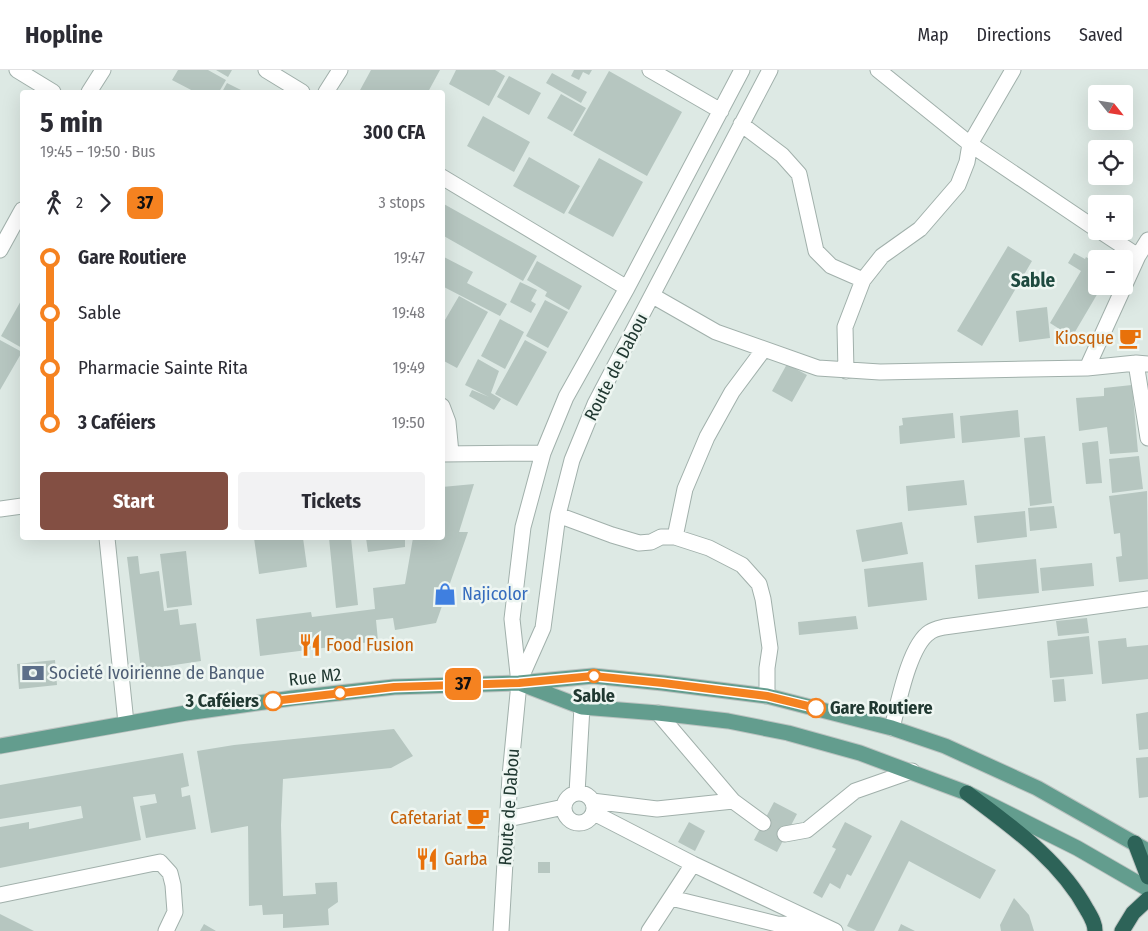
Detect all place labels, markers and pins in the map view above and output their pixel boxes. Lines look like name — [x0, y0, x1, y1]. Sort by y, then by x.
cafe icon: Kiosque — [1117, 325, 1143, 351]
place label: Kiosque — [1055, 327, 1114, 349]
shop icon: Najicolor — [432, 581, 458, 607]
place label: Najicolor — [462, 583, 529, 605]
restaurant icon: Food Fusion — [297, 632, 323, 658]
place label: Food Fusion — [326, 634, 414, 656]
bank icon: Societé Ivoirienne de Banque — [20, 660, 46, 686]
place label: Societé Ivoirienne de Banque — [49, 662, 265, 684]
marker: Sable — [587, 669, 601, 683]
place label: Sable — [573, 685, 615, 707]
unlabelled marker — [333, 686, 347, 700]
place label: 3 Caféiers — [185, 690, 259, 712]
marker: 3 Caféiers — [263, 691, 283, 711]
place label: Gare Routiere — [830, 697, 933, 719]
marker: Gare Routiere — [806, 698, 826, 718]
cafe icon: Cafetariat — [465, 805, 491, 831]
place label: Cafetariat — [390, 807, 462, 829]
restaurant icon: Garba — [414, 846, 440, 872]
place label: Garba — [444, 848, 488, 870]

